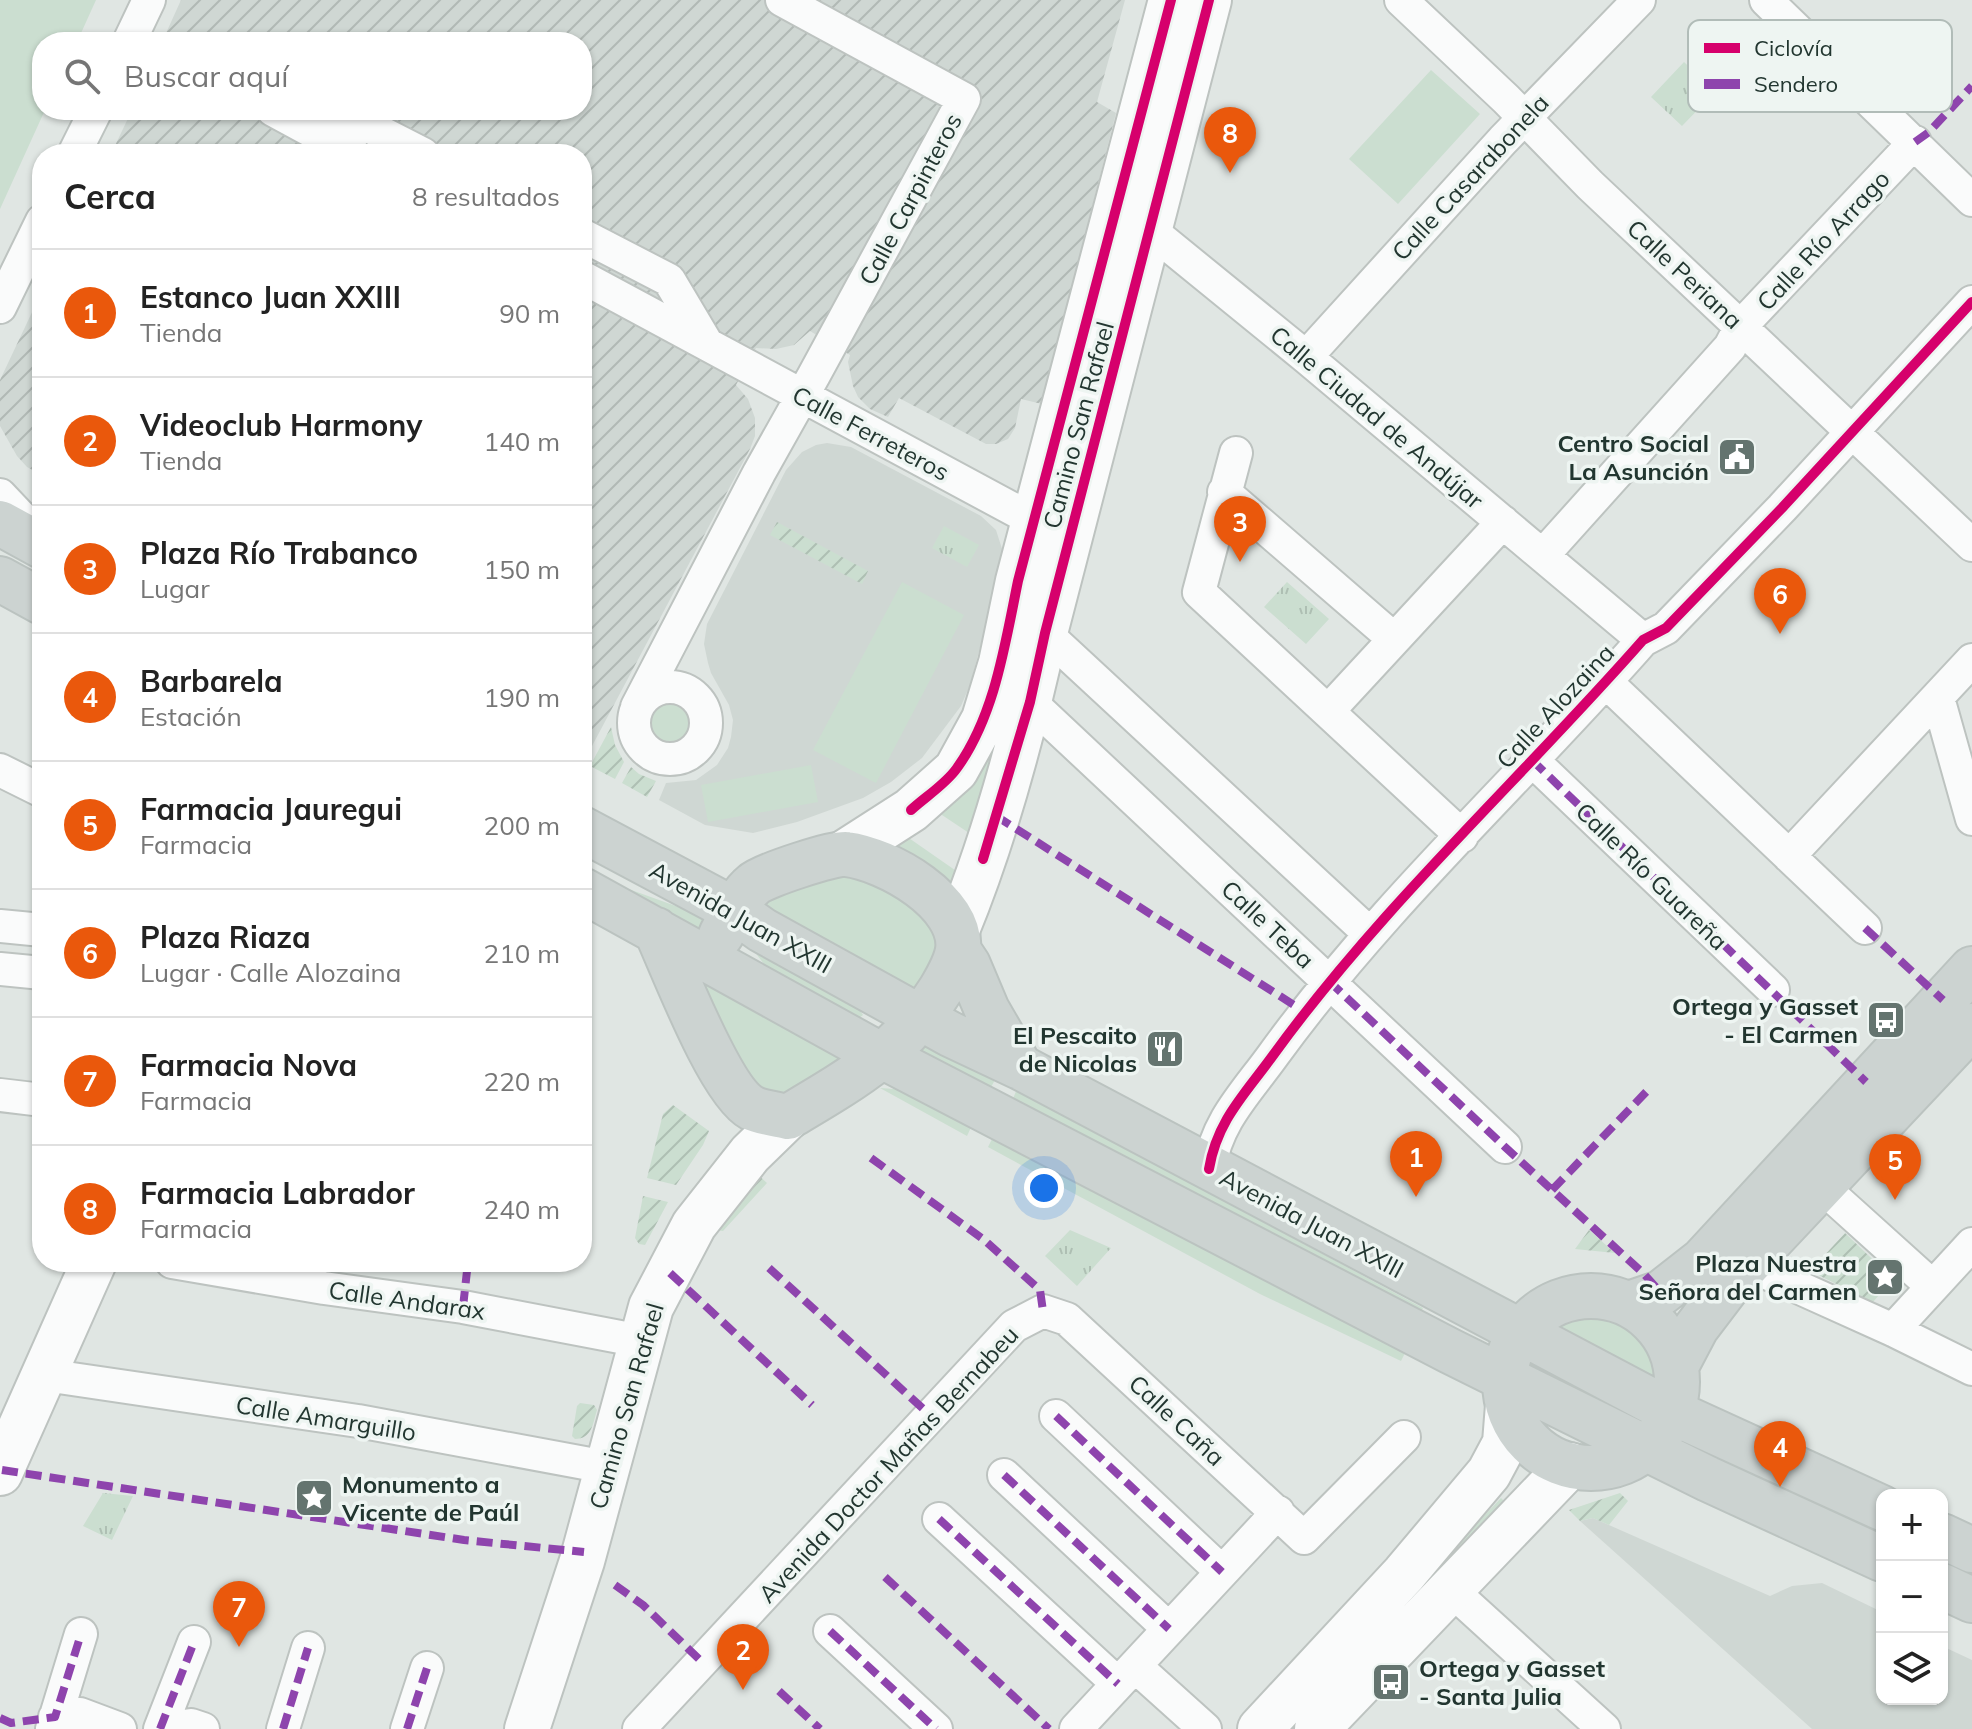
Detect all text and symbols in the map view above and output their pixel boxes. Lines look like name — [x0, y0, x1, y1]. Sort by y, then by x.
legend — [1688, 20, 1952, 112]
search box — [32, 32, 592, 120]
text: Ciclovía — [1754, 34, 1833, 62]
icon: search — [60, 54, 104, 98]
text: Buscar aquí — [124, 57, 289, 95]
text: Sendero — [1754, 70, 1838, 98]
street label: Calle Casarabonela — [1385, 88, 1555, 266]
pin: 8 — [1204, 107, 1256, 173]
street label: Calle Carpinteros — [852, 108, 968, 290]
street label: Calle Río Arrago — [1750, 164, 1896, 316]
text: Cerca — [64, 175, 156, 218]
text: 8 resultados — [412, 180, 560, 213]
street label: Calle Periana — [1621, 213, 1749, 335]
text: Estanco Juan XXIII — [140, 278, 401, 316]
text: 1 — [82, 297, 98, 330]
text: 90 m — [499, 297, 560, 330]
text: Tienda — [140, 316, 222, 349]
street label: Camino San Rafael — [1036, 318, 1120, 532]
street label: Calle Ciudad de Andújar — [1264, 319, 1490, 515]
street label: Calle Ferreteros — [788, 379, 954, 487]
text: Videoclub Harmony — [140, 406, 422, 444]
text: 2 — [82, 425, 98, 458]
text: 140 m — [484, 425, 560, 458]
place label: Centro Social La Asunción — [1557, 428, 1709, 486]
public building icon: Centro Social La Asunción — [1716, 436, 1758, 478]
text: Tienda — [140, 444, 222, 477]
pin: 3 — [1214, 496, 1266, 562]
text: Plaza Río Trabanco — [140, 534, 418, 572]
text: 3 — [82, 553, 98, 586]
text: 150 m — [484, 553, 560, 586]
pin: 6 — [1754, 568, 1806, 634]
text: Lugar — [140, 572, 210, 605]
street label: Calle Alozaina — [1490, 638, 1620, 774]
text: Barbarela — [140, 662, 283, 700]
text: 4 — [82, 681, 98, 714]
text: 190 m — [484, 681, 560, 714]
text: Estación — [140, 700, 242, 733]
text: Farmacia Jauregui — [140, 790, 402, 828]
street label: Calle Río Guareña — [1570, 796, 1734, 956]
text: 5 — [82, 809, 98, 842]
text: 200 m — [484, 809, 560, 842]
text: Farmacia — [140, 828, 252, 861]
street label: Avenida Juan XXIII — [645, 854, 837, 980]
street label: Calle Teba — [1215, 874, 1321, 974]
text: Plaza Riaza — [140, 918, 311, 956]
text: 6 — [82, 937, 98, 970]
text: 210 m — [484, 937, 560, 970]
text: Lugar · Calle Alozaina — [140, 956, 401, 989]
place label: Ortega y Gasset - El Carmen — [1672, 991, 1858, 1049]
bus stop icon: Ortega y Gasset - El Carmen — [1865, 999, 1907, 1041]
place label: El Pescaito de Nicolas — [1013, 1020, 1137, 1078]
restaurant icon: El Pescaito de Nicolas — [1144, 1028, 1186, 1070]
text: Farmacia Nova — [140, 1046, 357, 1084]
text: 7 — [82, 1065, 98, 1098]
text: 220 m — [484, 1065, 560, 1098]
text: Farmacia — [140, 1084, 252, 1117]
pin: 1 — [1390, 1131, 1442, 1197]
pin: 5 — [1869, 1134, 1921, 1200]
street label: Avenida Juan XXIII — [1215, 1162, 1409, 1284]
your location — [1024, 1168, 1064, 1208]
text: Farmacia Labrador — [140, 1174, 415, 1212]
text: 8 — [82, 1193, 98, 1226]
text: 240 m — [484, 1193, 560, 1226]
text: Farmacia — [140, 1212, 252, 1245]
place label: Plaza Nuestra Señora del Carmen — [1639, 1248, 1857, 1306]
place icon: Plaza Nuestra Señora del Carmen — [1864, 1256, 1906, 1298]
street label: Calle Andarax — [327, 1274, 487, 1326]
street label: Camino San Rafael — [582, 1299, 670, 1513]
street label: Avenida Doctor Mañas Bernabeu — [752, 1319, 1024, 1609]
street label: Calle Caña — [1123, 1368, 1231, 1472]
street label: Calle Amarguillo — [234, 1389, 418, 1447]
pin: 4 — [1754, 1421, 1806, 1487]
place label: Monumento a Vicente de Paúl — [341, 1469, 519, 1527]
place icon: Monumento a Vicente de Paúl — [293, 1477, 335, 1519]
map controls — [1876, 1489, 1948, 1705]
button: + — [1876, 1489, 1948, 1561]
button: − — [1876, 1561, 1948, 1633]
pin: 7 — [213, 1581, 265, 1647]
pin: 2 — [717, 1624, 769, 1690]
button: layers — [1876, 1633, 1948, 1705]
place label: Ortega y Gasset - Santa Julia — [1419, 1653, 1605, 1711]
bus stop icon: Ortega y Gasset - Santa Julia — [1370, 1661, 1412, 1703]

